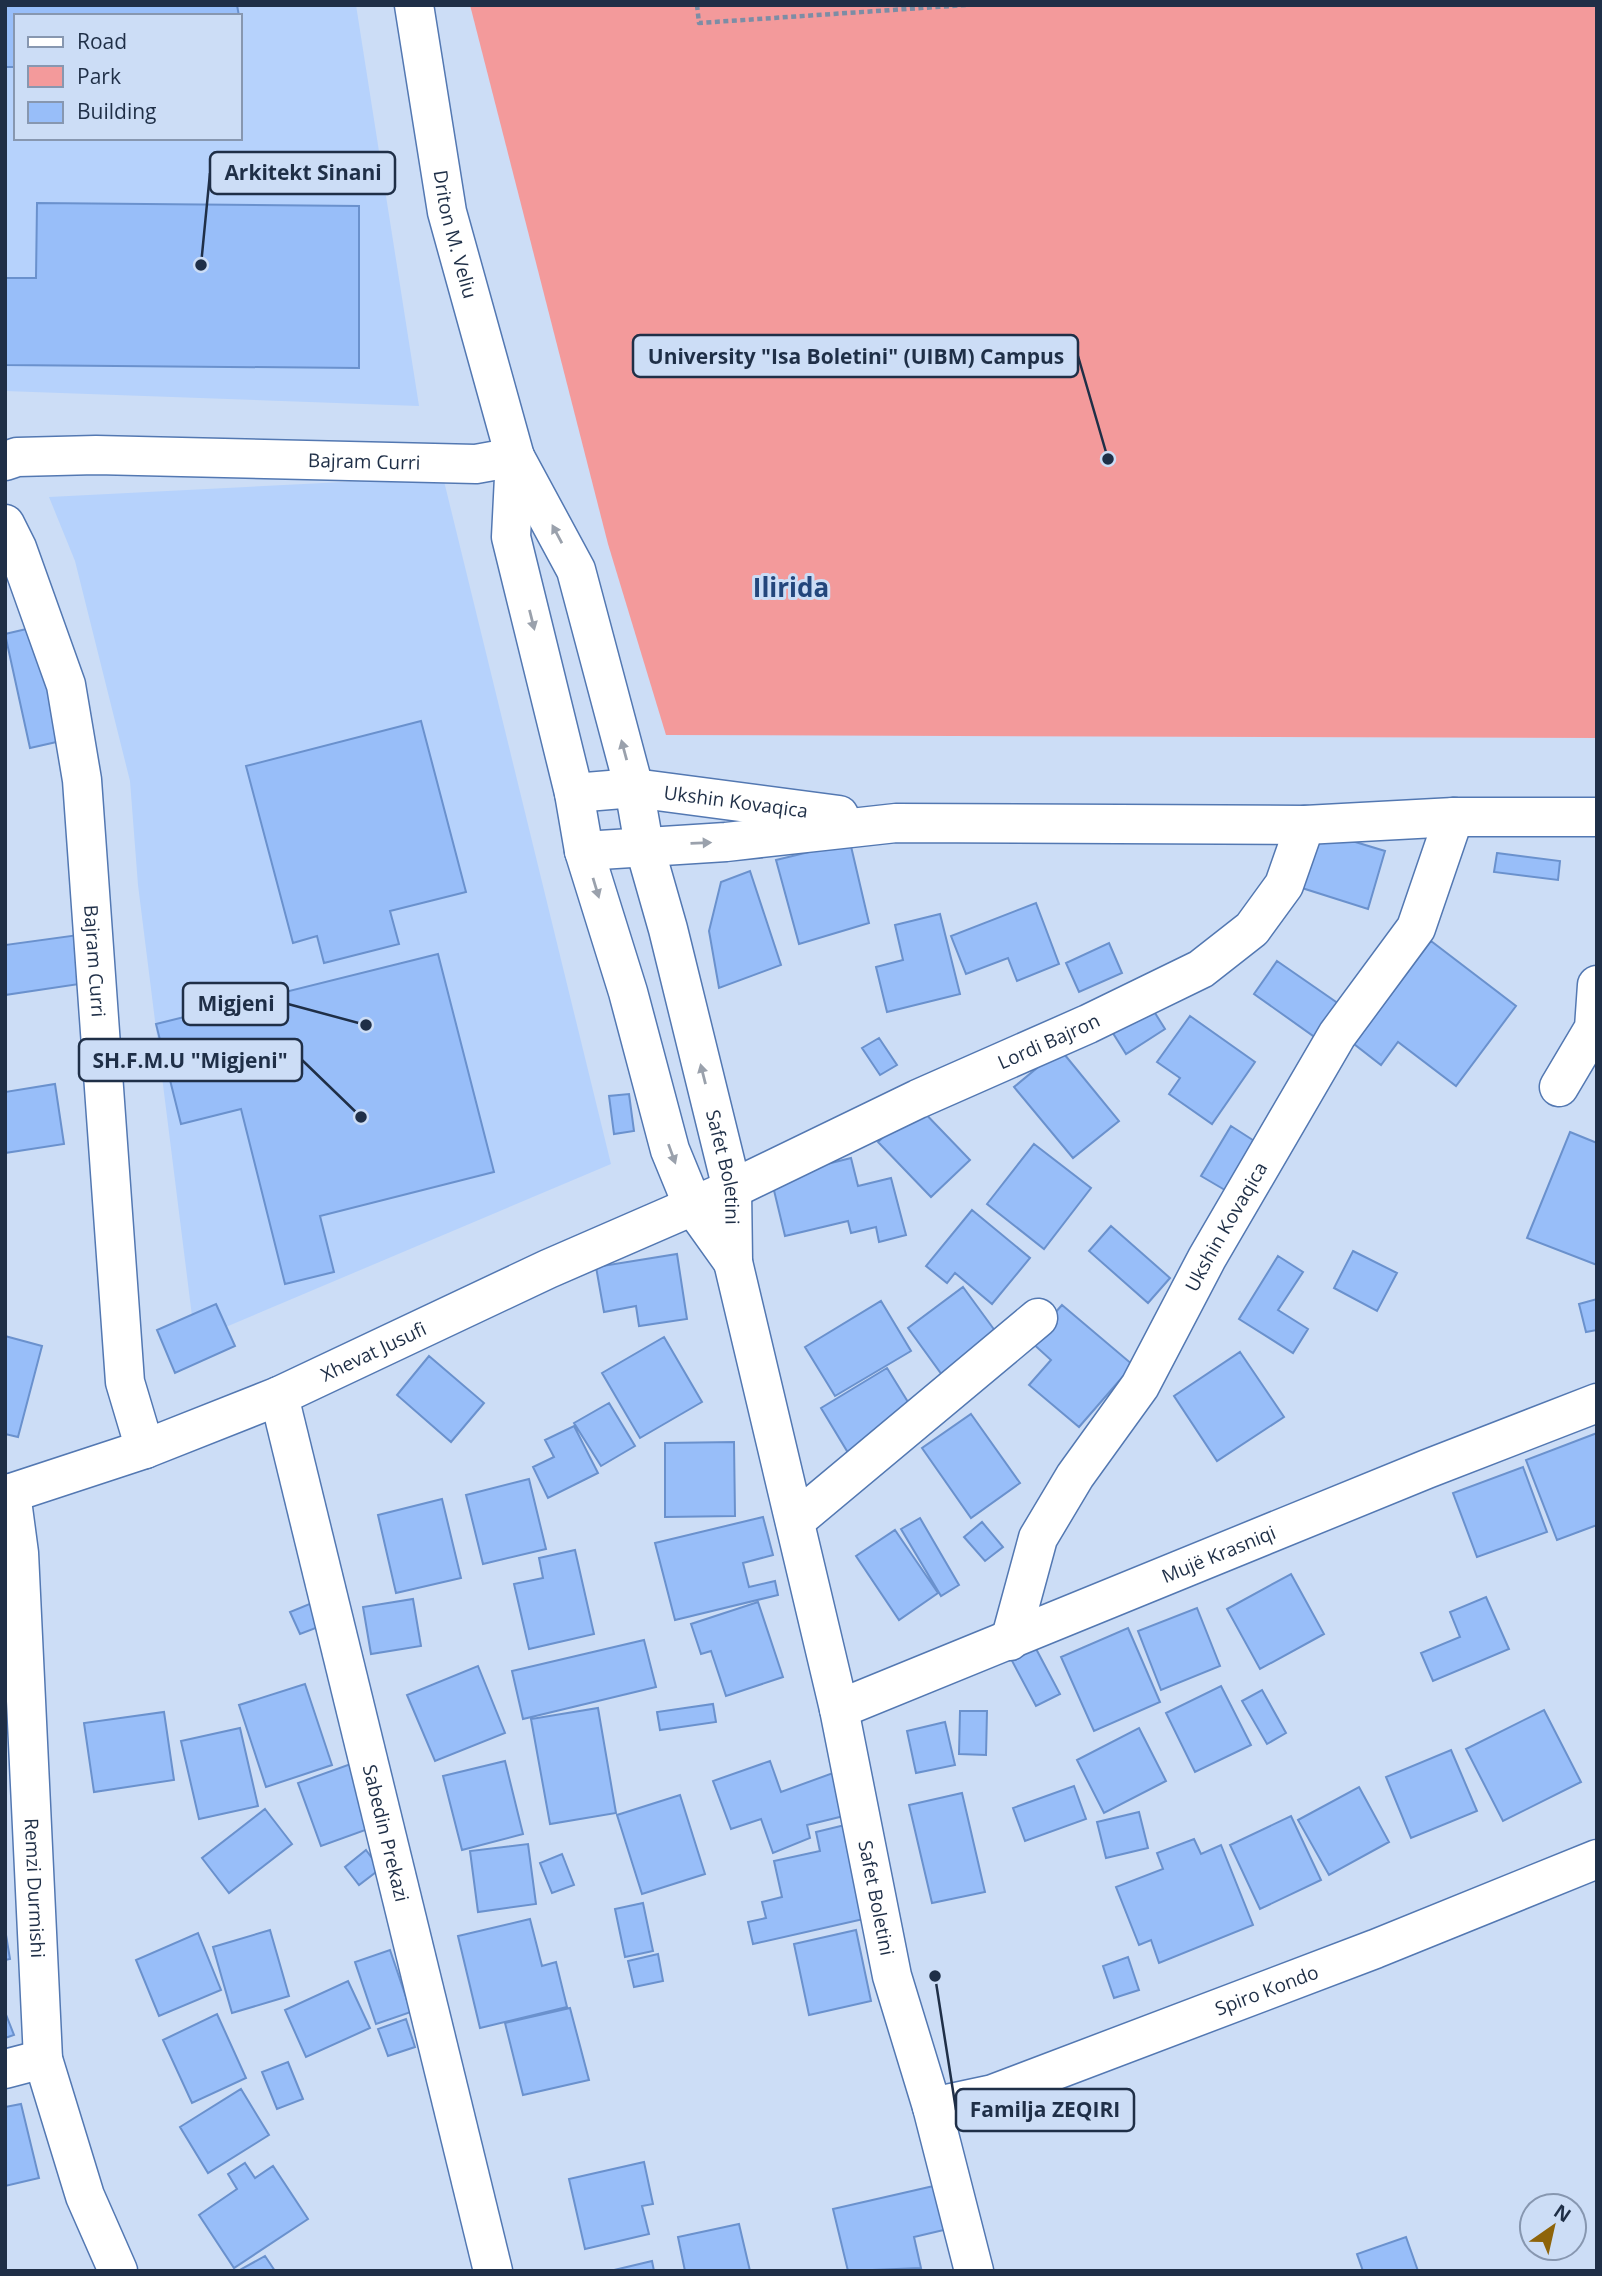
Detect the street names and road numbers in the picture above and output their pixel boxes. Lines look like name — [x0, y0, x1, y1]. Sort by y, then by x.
street label: Driton M. Veliu — [427, 168, 483, 301]
street label: Bajram Curri — [308, 447, 421, 476]
street label: Ukshin Kovaqica — [662, 779, 810, 824]
street label: Bajram Curri — [78, 904, 112, 1018]
street label: Lordi Bajron — [994, 1007, 1104, 1075]
street label: Safet Boletini — [700, 1107, 745, 1225]
street label: Ukshin Kovaqica — [1179, 1157, 1273, 1296]
street label: Xhevat Jusufi — [317, 1315, 431, 1387]
street label: Mujë Krasniqi — [1158, 1519, 1280, 1589]
street label: Sabedin Prekazi — [357, 1762, 415, 1904]
street label: Remzi Durmishi — [19, 1818, 51, 1959]
street label: Safet Boletini — [852, 1838, 901, 1958]
street label: Spiro Kondo — [1211, 1959, 1322, 2022]

